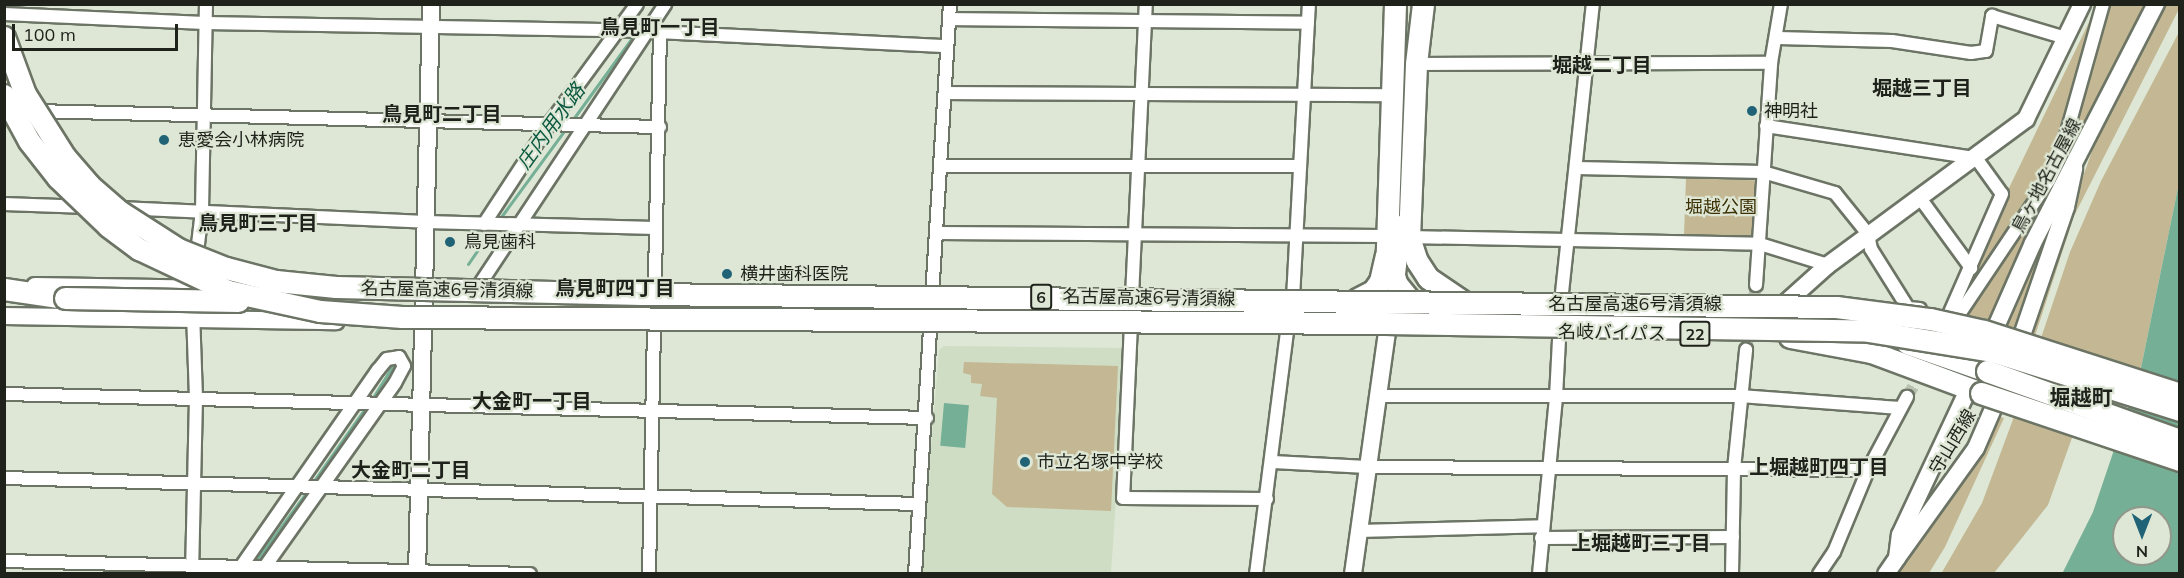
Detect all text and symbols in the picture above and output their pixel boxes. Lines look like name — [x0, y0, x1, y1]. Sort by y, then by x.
scale bar — [15, 12, 182, 50]
district label: 鳥見町一丁目 — [600, 14, 720, 38]
text: 100 m — [23, 23, 76, 46]
district label: 堀越二丁目 — [1552, 52, 1652, 76]
district label: 堀越三丁目 — [1872, 75, 1972, 99]
water label: 庄内用水路 — [511, 78, 589, 174]
place label: 神明社 — [1764, 100, 1818, 122]
district label: 鳥見町二丁目 — [382, 101, 502, 125]
marker: 神明社 — [1745, 104, 1759, 118]
street label: 鳥ヶ地名古屋線 — [2008, 115, 2086, 237]
place label: 恵愛会小林病院 — [178, 129, 304, 151]
marker: 恵愛会小林病院 — [155, 131, 173, 149]
park label: 堀越公園 — [1685, 196, 1757, 218]
district label: 鳥見町三丁目 — [198, 210, 318, 234]
place label: 鳥見歯科 — [464, 231, 536, 253]
marker: 鳥見歯科 — [441, 233, 459, 251]
place label: 横井歯科医院 — [740, 263, 848, 285]
marker: 横井歯科医院 — [718, 265, 736, 283]
district label: 鳥見町四丁目 — [555, 275, 675, 299]
street label: 名古屋高速6号清須線 — [360, 278, 534, 302]
road number: 6 — [1029, 284, 1053, 310]
street label: 名古屋高速6号清須線 — [1062, 286, 1236, 310]
street label: 名古屋高速6号清須線 — [1549, 293, 1721, 315]
street label: 名岐バイパス — [1558, 321, 1666, 345]
road number: 22 — [1678, 321, 1712, 347]
district label: 堀越町 — [2050, 384, 2112, 410]
district label: 大金町一丁目 — [472, 388, 592, 412]
street label: 守山西線 — [1925, 406, 1981, 478]
place label: 市立名塚中学校 — [1037, 451, 1163, 473]
district label: 上堀越町四丁目 — [1749, 454, 1889, 478]
marker: 市立名塚中学校 — [1018, 455, 1032, 469]
district label: 大金町二丁目 — [351, 457, 471, 481]
north arrow — [2112, 506, 2172, 566]
district label: 上堀越町三丁目 — [1571, 530, 1711, 554]
text: N — [2136, 542, 2148, 562]

